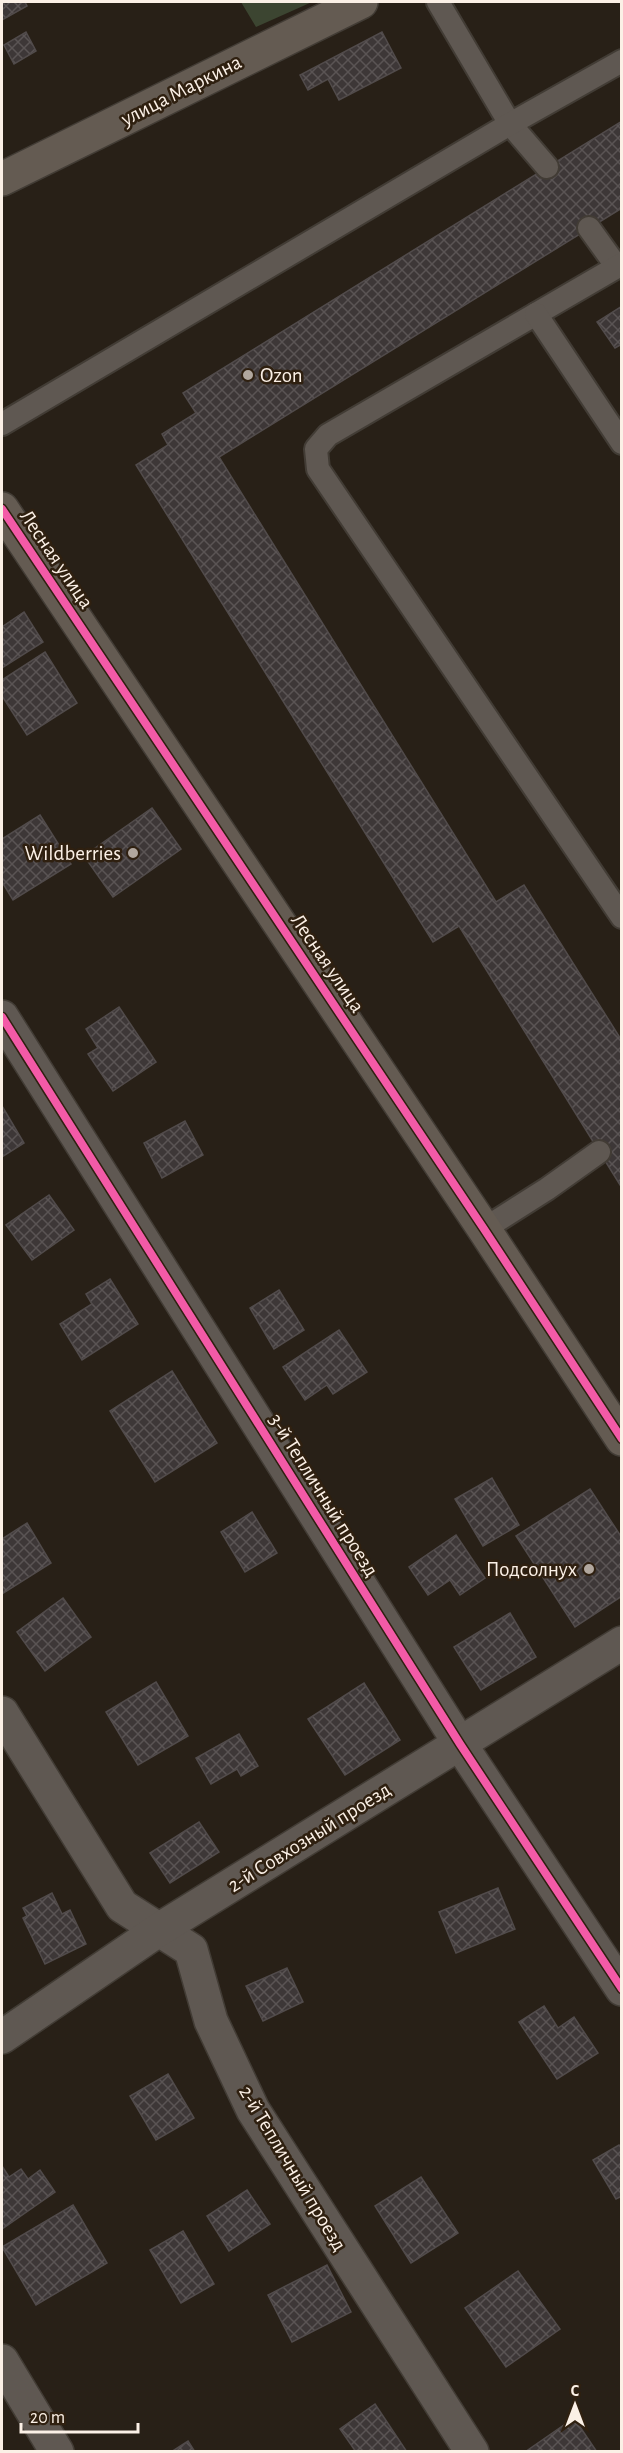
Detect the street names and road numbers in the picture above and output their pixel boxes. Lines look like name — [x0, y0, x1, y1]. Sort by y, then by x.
street label: улица Маркина — [117, 51, 245, 130]
street label: Лесная улица — [16, 506, 97, 613]
street label: Лесная улица — [287, 910, 368, 1017]
street label: 3-й Тепличный проезд — [265, 1410, 382, 1580]
street label: 2-й Совхозный проезд — [224, 1779, 394, 1896]
street label: 2-й Тепличный проезд — [235, 2082, 350, 2255]

